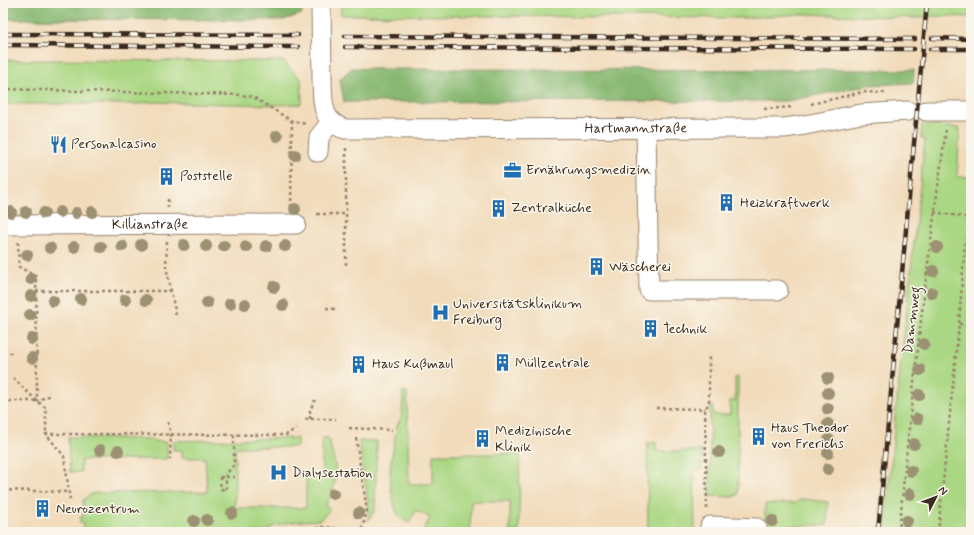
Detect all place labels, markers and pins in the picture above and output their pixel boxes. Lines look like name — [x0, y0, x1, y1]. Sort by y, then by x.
restaurant icon: Personalcasino — [48, 134, 68, 154]
place label: Personalcasino — [71, 135, 156, 153]
office icon: Ernährungsmedizin — [503, 160, 523, 180]
place label: Ernährungsmedizin — [526, 161, 651, 179]
building icon: Poststelle — [157, 166, 177, 186]
place label: Poststelle — [180, 167, 233, 185]
building icon: Heizkraftwerk — [717, 193, 737, 213]
place label: Heizkraftwerk — [740, 194, 830, 212]
building icon: Zentralküche — [488, 198, 508, 218]
place label: Zentralküche — [511, 199, 592, 217]
building icon: Wäscherei — [586, 257, 606, 277]
place label: Wäscherei — [609, 258, 671, 276]
place label: Universitätsklinikum Freiburg — [453, 295, 582, 330]
hospital icon: Universitätsklinikum Freiburg — [430, 302, 450, 322]
building icon: Technik — [640, 319, 660, 339]
place label: Technik — [663, 320, 707, 338]
building icon: Müllzentrale — [492, 353, 512, 373]
building icon: Haus Kußmaul — [349, 354, 369, 374]
place label: Müllzentrale — [515, 354, 590, 372]
place label: Haus Kußmaul — [372, 355, 454, 373]
place label: Haus Theodor von Frerichs — [771, 419, 849, 453]
place label: Medizinische Klinik — [495, 422, 572, 456]
building icon: Haus Theodor von Frerichs — [748, 426, 768, 446]
building icon: Medizinische Klinik — [472, 429, 492, 449]
hospital icon: Dialysestation — [269, 463, 289, 483]
place label: Dialysestation — [292, 464, 372, 482]
building icon: Neurozentrum — [33, 499, 53, 519]
place label: Neurozentrum — [56, 500, 140, 518]

